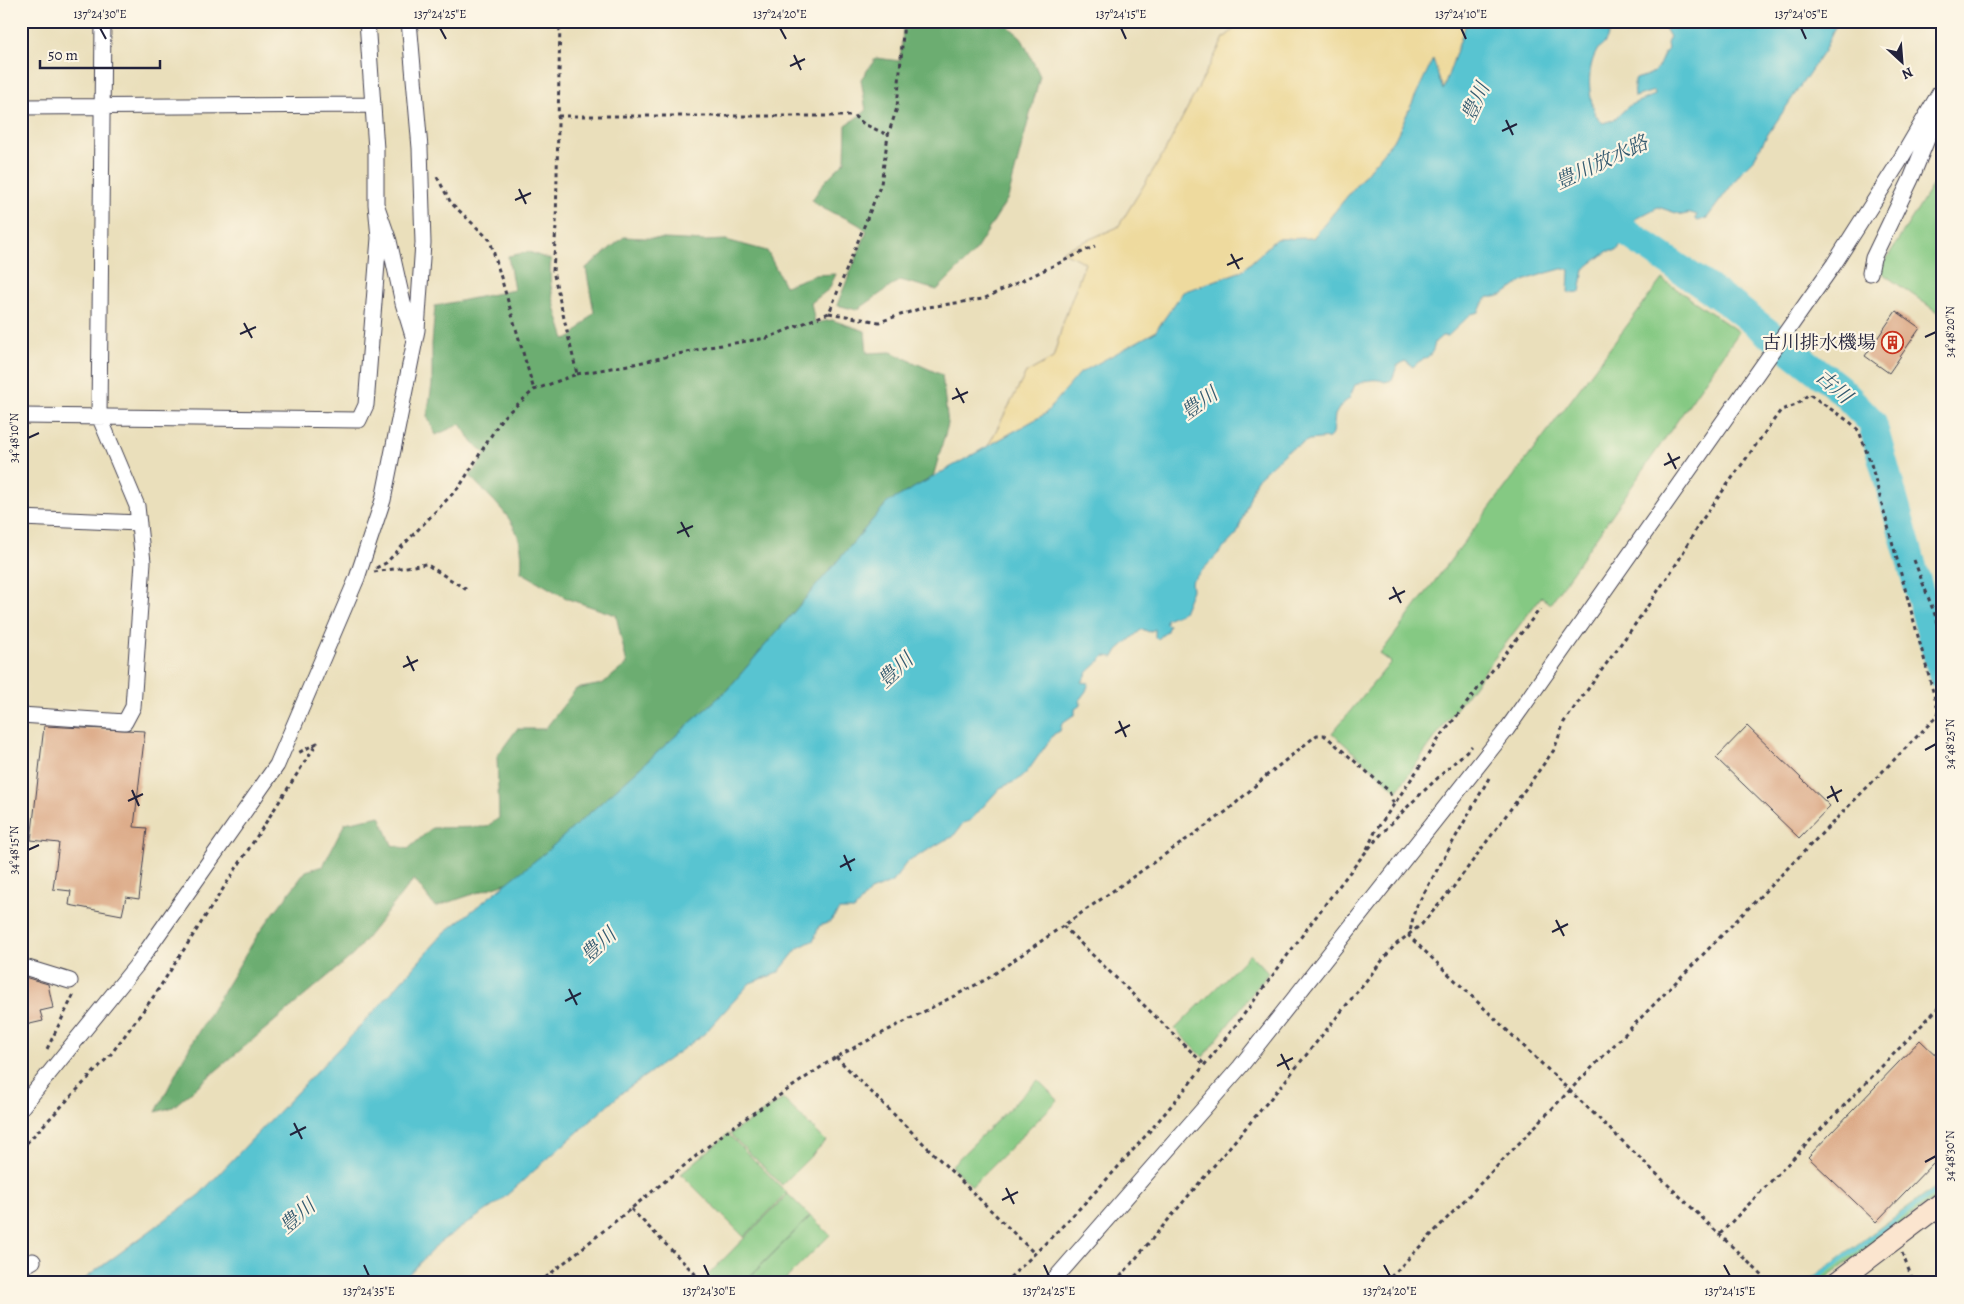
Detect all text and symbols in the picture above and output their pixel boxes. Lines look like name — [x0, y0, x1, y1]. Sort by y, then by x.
text: 137°24'30"E — [73, 6, 127, 22]
text: 137°24'25"E — [414, 6, 466, 22]
text: 137°24'20"E — [753, 6, 807, 22]
text: 137°24'15"E — [1096, 6, 1146, 22]
text: 137°24'10"E — [1435, 6, 1487, 22]
text: 137°24'05"E — [1774, 6, 1828, 22]
scale bar — [40, 38, 160, 70]
north arrow — [1876, 38, 1926, 88]
text: 50 m — [48, 45, 78, 65]
text: N — [1899, 62, 1916, 84]
water label: 豊川 — [1455, 77, 1497, 126]
water label: 豊川放水路 — [1550, 128, 1654, 196]
text: 34°48'20"N — [1942, 306, 1958, 358]
place label: 古川排水機場 — [1762, 330, 1876, 356]
building icon: 古川排水機場 — [1880, 330, 1904, 354]
water label: 古川 — [1810, 363, 1859, 411]
water label: 豊川 — [1175, 380, 1225, 426]
text: 34°48'10"N — [6, 413, 22, 463]
water label: 豊川 — [872, 645, 921, 694]
text: 34°48'25"N — [1942, 718, 1958, 769]
text: 34°48'15"N — [6, 825, 22, 874]
water label: 豊川 — [575, 920, 624, 969]
text: 34°48'30"N — [1942, 1130, 1958, 1182]
water label: 豊川 — [273, 1192, 323, 1240]
text: 137°24'35"E — [343, 1283, 395, 1299]
text: 137°24'30"E — [682, 1283, 736, 1299]
text: 137°24'25"E — [1023, 1283, 1075, 1299]
text: 137°24'20"E — [1363, 1283, 1417, 1299]
text: 137°24'15"E — [1705, 1283, 1755, 1299]

